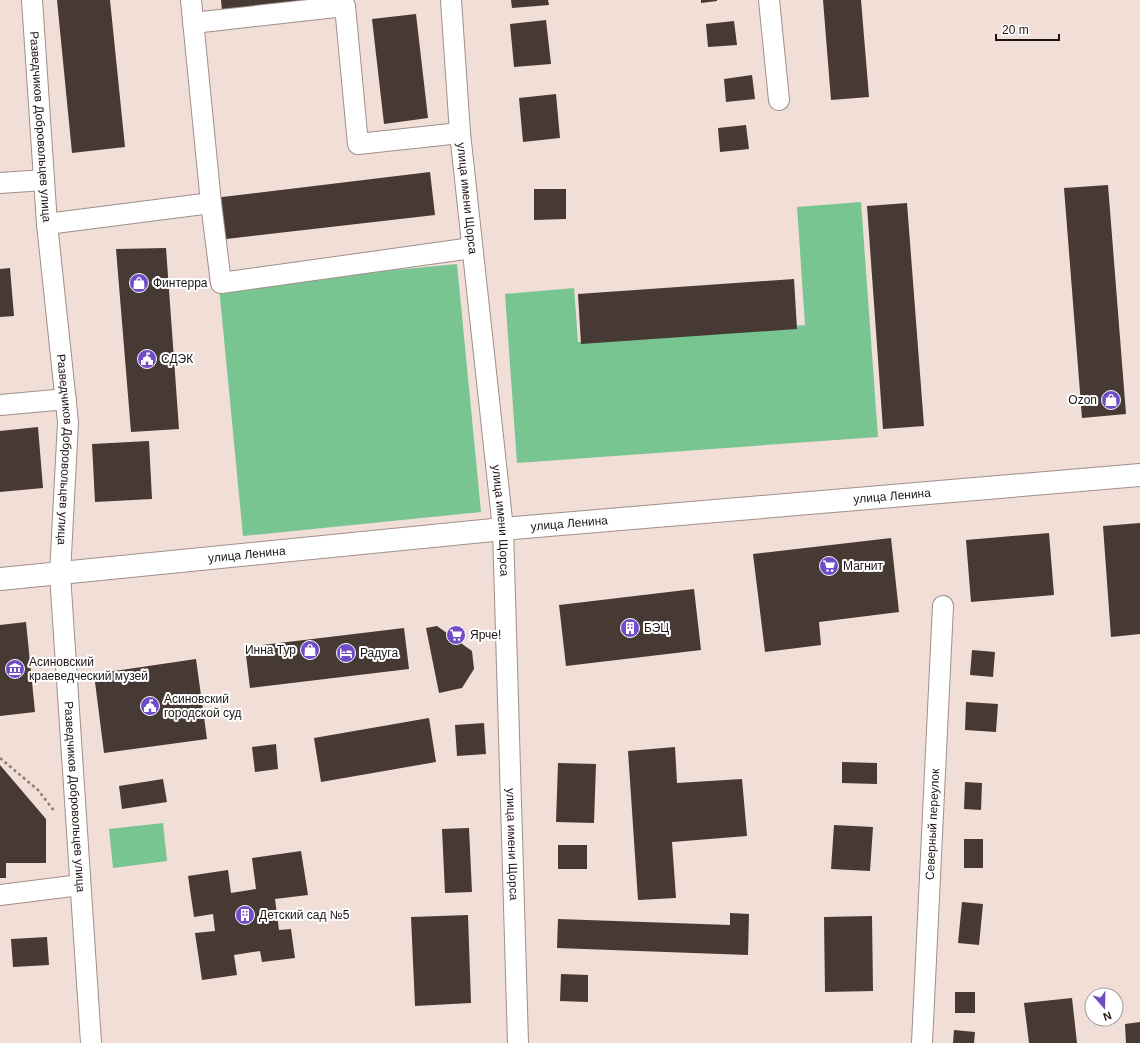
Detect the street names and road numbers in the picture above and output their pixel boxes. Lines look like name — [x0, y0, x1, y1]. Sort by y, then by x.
street label: Разведчиков Добровольцев улица — [27, 31, 54, 223]
street label: улица имени Щорса — [454, 142, 480, 255]
street label: Разведчиков Добровольцев улица — [54, 353, 75, 546]
street label: улица имени Щорса — [489, 464, 511, 577]
street label: улица Ленина — [853, 486, 932, 506]
street label: улица Ленина — [530, 513, 609, 534]
street label: улица Ленина — [207, 544, 286, 565]
street label: Разведчиков Добровольцев улица — [61, 701, 88, 893]
street label: Северный переулок — [923, 767, 942, 880]
street label: улица имени Щорса — [504, 788, 521, 901]

